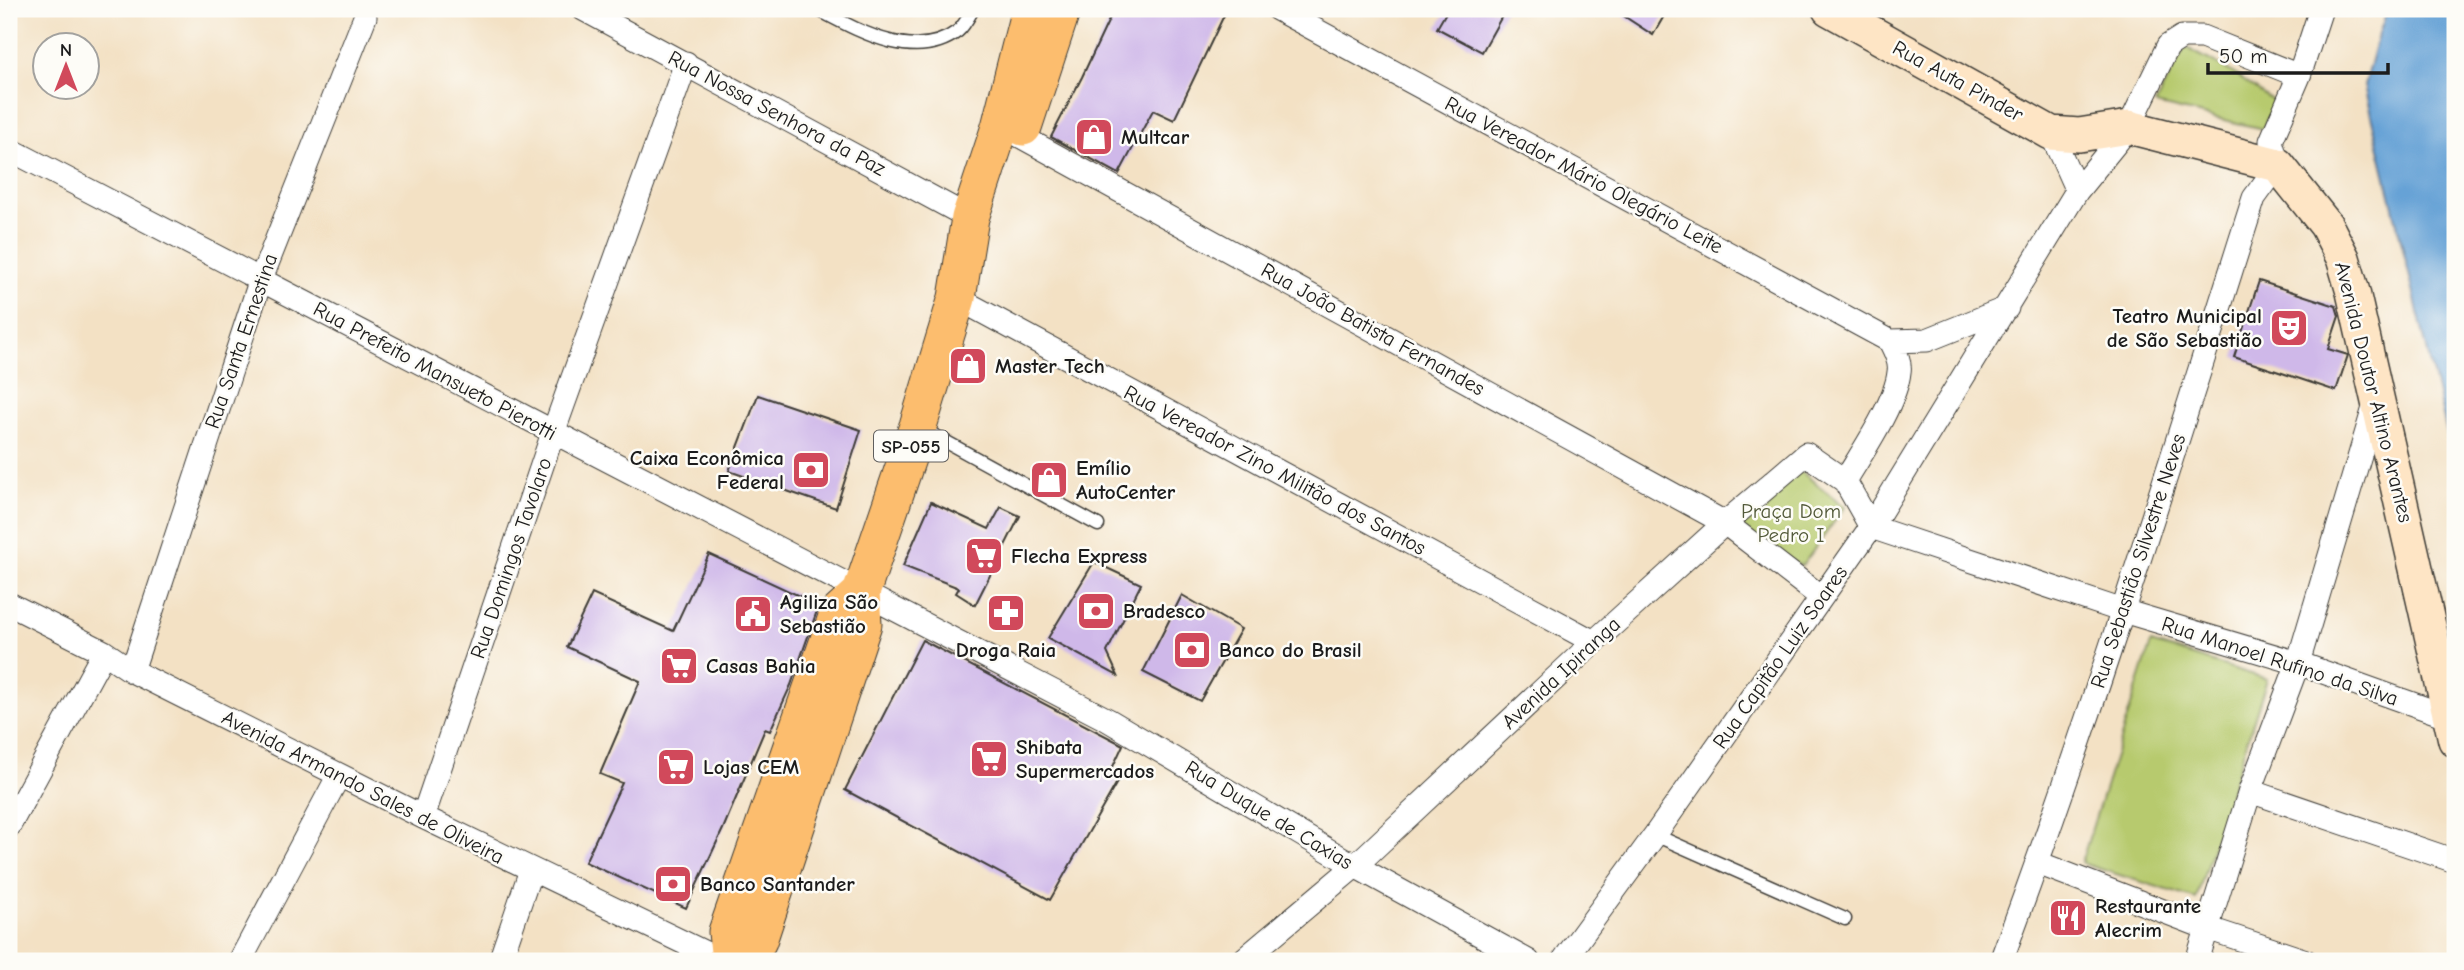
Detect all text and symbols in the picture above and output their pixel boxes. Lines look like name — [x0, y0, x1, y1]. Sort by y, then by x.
north arrow — [32, 32, 102, 102]
scale bar — [2208, 32, 2389, 76]
street label: Rua Auta Pinder — [1889, 35, 2028, 127]
text: N — [60, 39, 72, 61]
text: 50 m — [2219, 44, 2268, 68]
street label: Rua Nossa Senhora da Paz — [664, 45, 890, 181]
street label: Rua Vereador Mário Olegário Leite — [1441, 91, 1727, 259]
shop icon: Multcar — [1073, 116, 1115, 158]
place label: Multcar — [1121, 125, 1190, 149]
street label: Rua Santa Ernestina — [200, 250, 282, 432]
street label: Rua João Batista Fernandes — [1257, 258, 1489, 400]
street label: Avenida Doutor Altino Arantes — [2330, 259, 2418, 525]
street label: Rua Prefeito Mansueto Pierotti — [309, 297, 561, 445]
place label: Teatro Municipal de São Sebastião — [2107, 304, 2262, 352]
theatre icon: Teatro Municipal de São Sebastião — [2268, 307, 2310, 349]
shop icon: Master Tech — [947, 345, 989, 387]
place label: Master Tech — [995, 354, 1105, 378]
street label: Rua Vereador Zino Militão dos Santos — [1120, 380, 1430, 560]
road number: SP-055 — [874, 430, 948, 462]
street label: Rua Sebastião Silvestre Neves — [2086, 431, 2190, 691]
place label: Caixa Econômica Federal — [630, 446, 784, 494]
bank icon: Caixa Econômica Federal — [790, 449, 832, 491]
street label: Rua Domingos Tavolaro — [465, 454, 557, 662]
place label: Emílio AutoCenter — [1076, 456, 1176, 504]
shop icon: Emílio AutoCenter — [1028, 459, 1070, 501]
park label: Praça Dom Pedro I — [1741, 499, 1841, 547]
supermarket icon: Flecha Express — [963, 535, 1005, 577]
place label: Flecha Express — [1011, 544, 1147, 568]
street label: Rua Capitão Luiz Soares — [1708, 561, 1852, 753]
place label: Agiliza São Sebastião — [780, 590, 878, 638]
bank icon: Bradesco — [1075, 590, 1117, 632]
pharmacy icon: Droga Raia — [985, 592, 1027, 634]
public building icon: Agiliza São Sebastião — [732, 593, 774, 635]
place label: Bradesco — [1123, 599, 1205, 623]
street label: Rua Manoel Rufino da Silva — [2159, 611, 2401, 711]
street label: Avenida Ipiranga — [1497, 612, 1625, 734]
bank icon: Banco do Brasil — [1171, 629, 1213, 671]
place label: Droga Raia — [956, 638, 1056, 662]
place label: Banco do Brasil — [1219, 638, 1362, 662]
supermarket icon: Casas Bahia — [658, 645, 700, 687]
place label: Casas Bahia — [706, 654, 816, 678]
street label: Avenida Armando Sales de Oliveira — [218, 705, 508, 869]
place label: Shibata Supermercados — [1016, 735, 1154, 783]
supermarket icon: Shibata Supermercados — [968, 738, 1010, 780]
supermarket icon: Lojas CEM — [655, 746, 697, 788]
place label: Lojas CEM — [703, 755, 799, 779]
street label: Rua Duque de Caxias — [1181, 756, 1357, 874]
bank icon: Banco Santander — [652, 863, 694, 905]
place label: Banco Santander — [700, 872, 855, 896]
place label: Restaurante Alecrim — [2095, 894, 2201, 942]
restaurant icon: Restaurante Alecrim — [2047, 897, 2089, 939]

